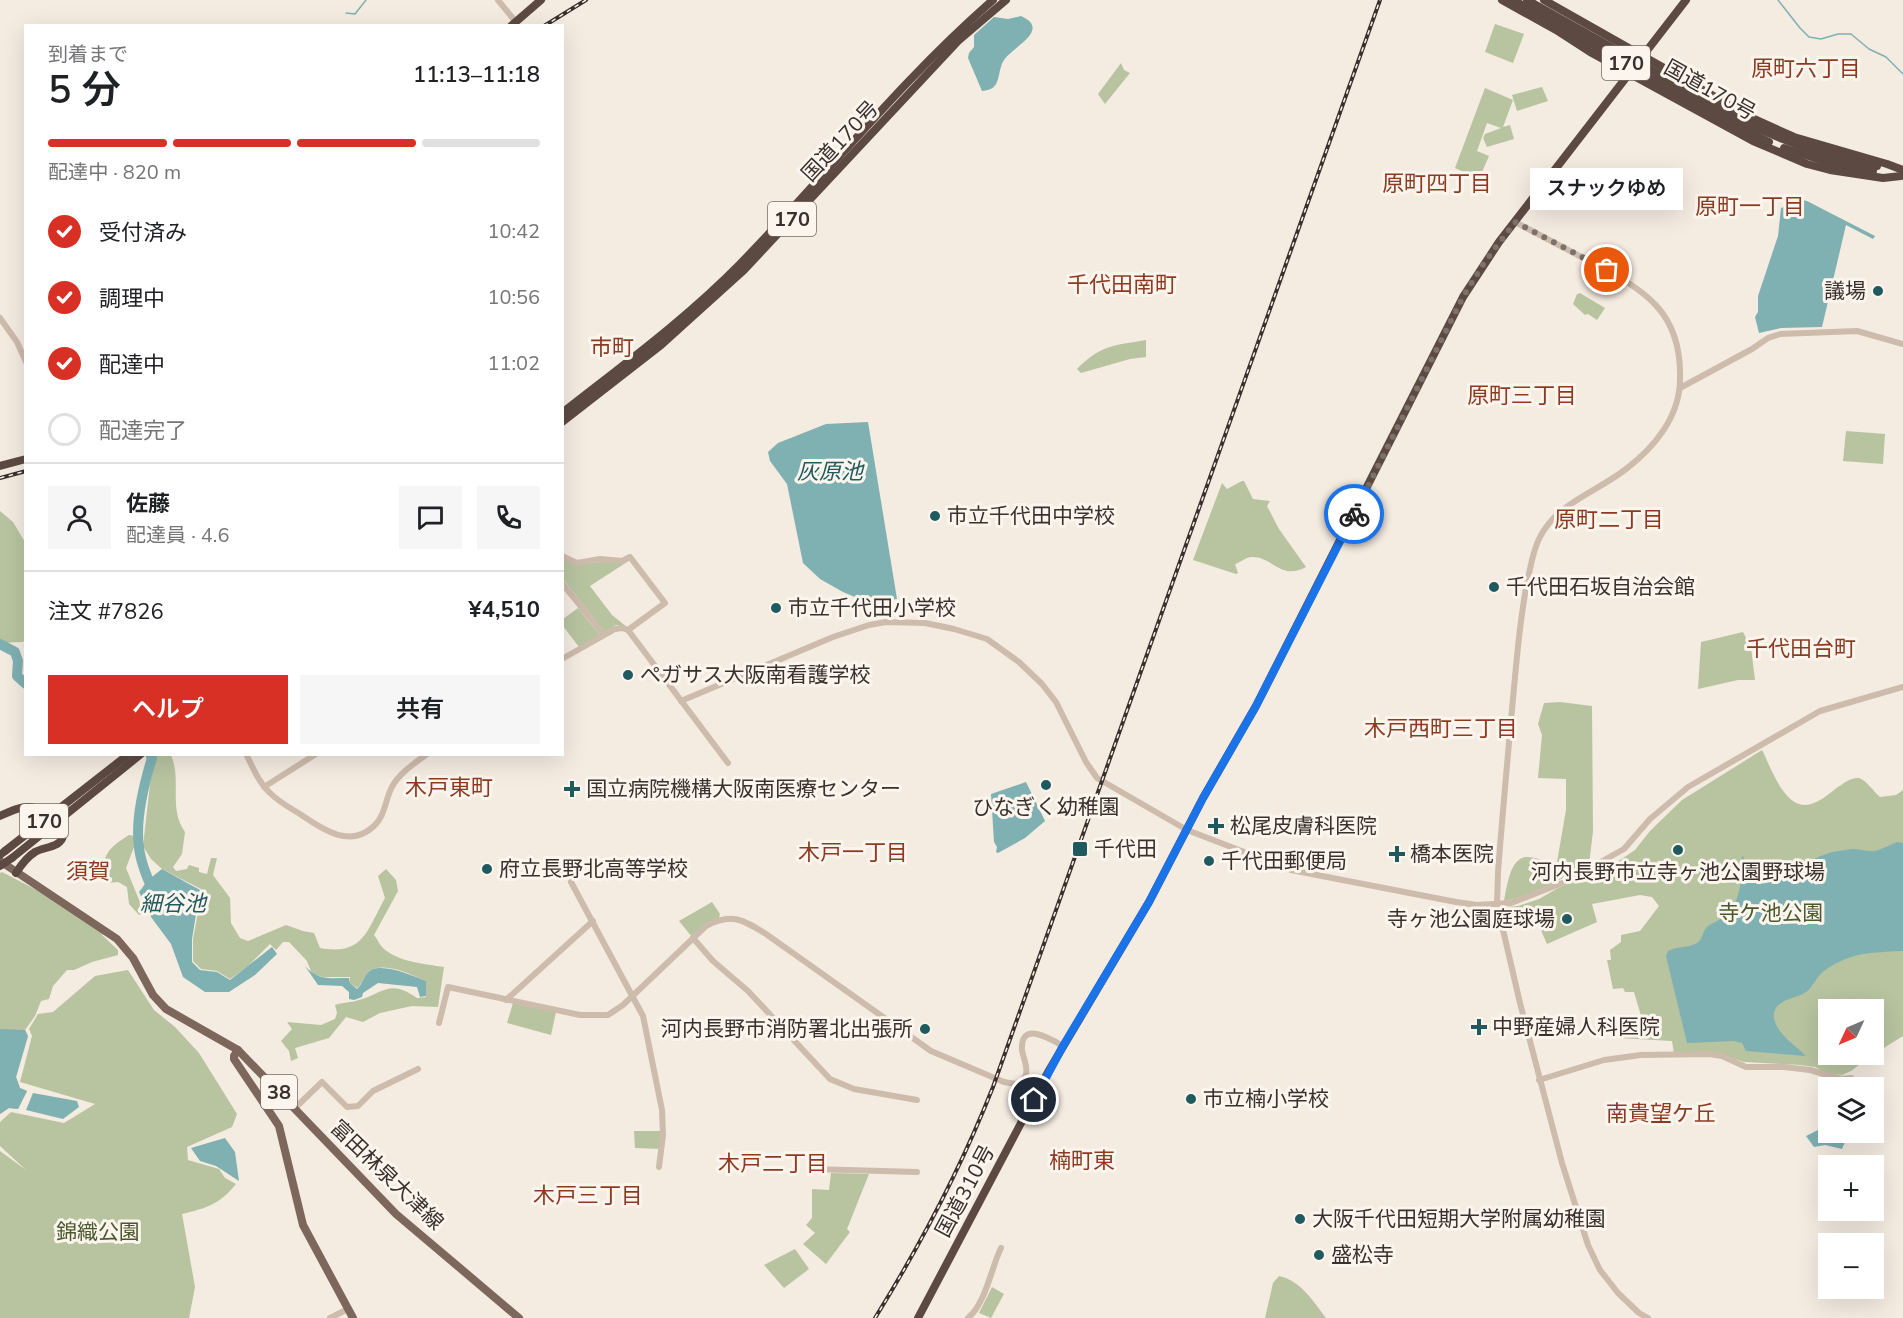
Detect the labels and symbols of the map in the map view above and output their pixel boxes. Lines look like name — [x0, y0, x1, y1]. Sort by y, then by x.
road number: 170 — [1602, 46, 1650, 80]
street label: 国道170号 — [1659, 53, 1761, 127]
district label: 原町六丁目 — [1751, 54, 1861, 84]
street label: 国道170号 — [795, 95, 885, 187]
callout: スナックゆめ — [1530, 168, 1684, 210]
district label: 原町四丁目 — [1382, 169, 1492, 199]
district label: 原町一丁目 — [1695, 192, 1805, 222]
road number: 170 — [768, 202, 816, 236]
pin — [1581, 244, 1632, 295]
district label: 千代田南町 — [1067, 270, 1177, 300]
place label: 議場 — [1824, 277, 1866, 305]
marker: 議場 — [1871, 284, 1885, 298]
district label: 市町 — [590, 333, 634, 363]
district label: 原町三丁目 — [1467, 381, 1577, 411]
water label: 灰原池 — [797, 457, 865, 487]
courier — [1324, 484, 1384, 544]
place label: 市立千代田中学校 — [947, 502, 1115, 530]
district label: 原町二丁目 — [1554, 505, 1664, 535]
marker: 市立千代田中学校 — [928, 509, 942, 523]
place label: 千代田石坂自治会館 — [1506, 573, 1695, 601]
marker: 千代田石坂自治会館 — [1487, 580, 1501, 594]
place label: 市立千代田小学校 — [788, 594, 956, 622]
marker: 市立千代田小学校 — [769, 601, 783, 615]
district label: 千代田台町 — [1746, 634, 1856, 664]
place label: ぺガサス大阪南看護学校 — [640, 661, 871, 689]
marker: ぺガサス大阪南看護学校 — [621, 668, 635, 682]
district label: 木戸西町三丁目 — [1364, 714, 1518, 744]
district label: 木戸東町 — [405, 773, 493, 803]
place label: 国立病院機構大阪南医療センター — [586, 775, 901, 803]
marker: ひなぎく幼稚園 — [1039, 778, 1053, 792]
marker: 国立病院機構大阪南医療センター — [563, 780, 581, 798]
place label: ひなぎく幼稚園 — [972, 793, 1120, 821]
road number: 170 — [20, 804, 68, 838]
place label: 松尾皮膚科医院 — [1230, 812, 1377, 840]
marker: 松尾皮膚科医院 — [1207, 817, 1225, 835]
place label: 千代田 — [1094, 835, 1157, 863]
district label: 木戸一丁目 — [798, 838, 908, 868]
marker: 千代田 — [1071, 840, 1089, 858]
place label: 橋本医院 — [1410, 840, 1494, 868]
marker: 河内長野市立寺ヶ池公園野球場 — [1671, 843, 1685, 857]
marker: 橋本医院 — [1388, 845, 1406, 863]
place label: 千代田郵便局 — [1221, 847, 1347, 875]
marker: 千代田郵便局 — [1202, 854, 1216, 868]
place label: 府立長野北高等学校 — [499, 855, 688, 883]
district label: 須賀 — [66, 857, 110, 887]
place label: 河内長野市立寺ヶ池公園野球場 — [1531, 858, 1825, 886]
marker: 府立長野北高等学校 — [480, 862, 494, 876]
water label: 細谷池 — [140, 889, 208, 919]
park label: 寺ケ池公園 — [1719, 899, 1824, 927]
place label: 寺ヶ池公園庭球場 — [1387, 905, 1555, 933]
marker: 寺ヶ池公園庭球場 — [1560, 912, 1574, 926]
north arrow — [1818, 999, 1884, 1065]
place label: 中野産婦人科医院 — [1492, 1013, 1660, 1041]
place label: 河内長野市消防署北出張所 — [661, 1015, 913, 1043]
marker: 中野産婦人科医院 — [1470, 1018, 1488, 1036]
marker: 河内長野市消防署北出張所 — [918, 1022, 932, 1036]
pin — [1008, 1074, 1059, 1125]
road number: 38 — [261, 1075, 297, 1109]
place label: 市立楠小学校 — [1203, 1085, 1329, 1113]
marker: 市立楠小学校 — [1184, 1092, 1198, 1106]
district label: 南貴望ケ丘 — [1606, 1099, 1716, 1129]
street label: 富田林泉大津線 — [324, 1114, 450, 1236]
street label: 国道310号 — [929, 1140, 1001, 1242]
district label: 楠町東 — [1049, 1146, 1115, 1176]
district label: 木戸二丁目 — [718, 1149, 828, 1179]
district label: 木戸三丁目 — [533, 1181, 643, 1211]
place label: 大阪千代田短期大学附属幼稚園 — [1312, 1205, 1606, 1233]
marker: 大阪千代田短期大学附属幼稚園 — [1293, 1212, 1307, 1226]
park label: 錦織公園 — [56, 1218, 140, 1246]
place label: 盛松寺 — [1331, 1241, 1394, 1269]
marker: 盛松寺 — [1312, 1248, 1326, 1262]

